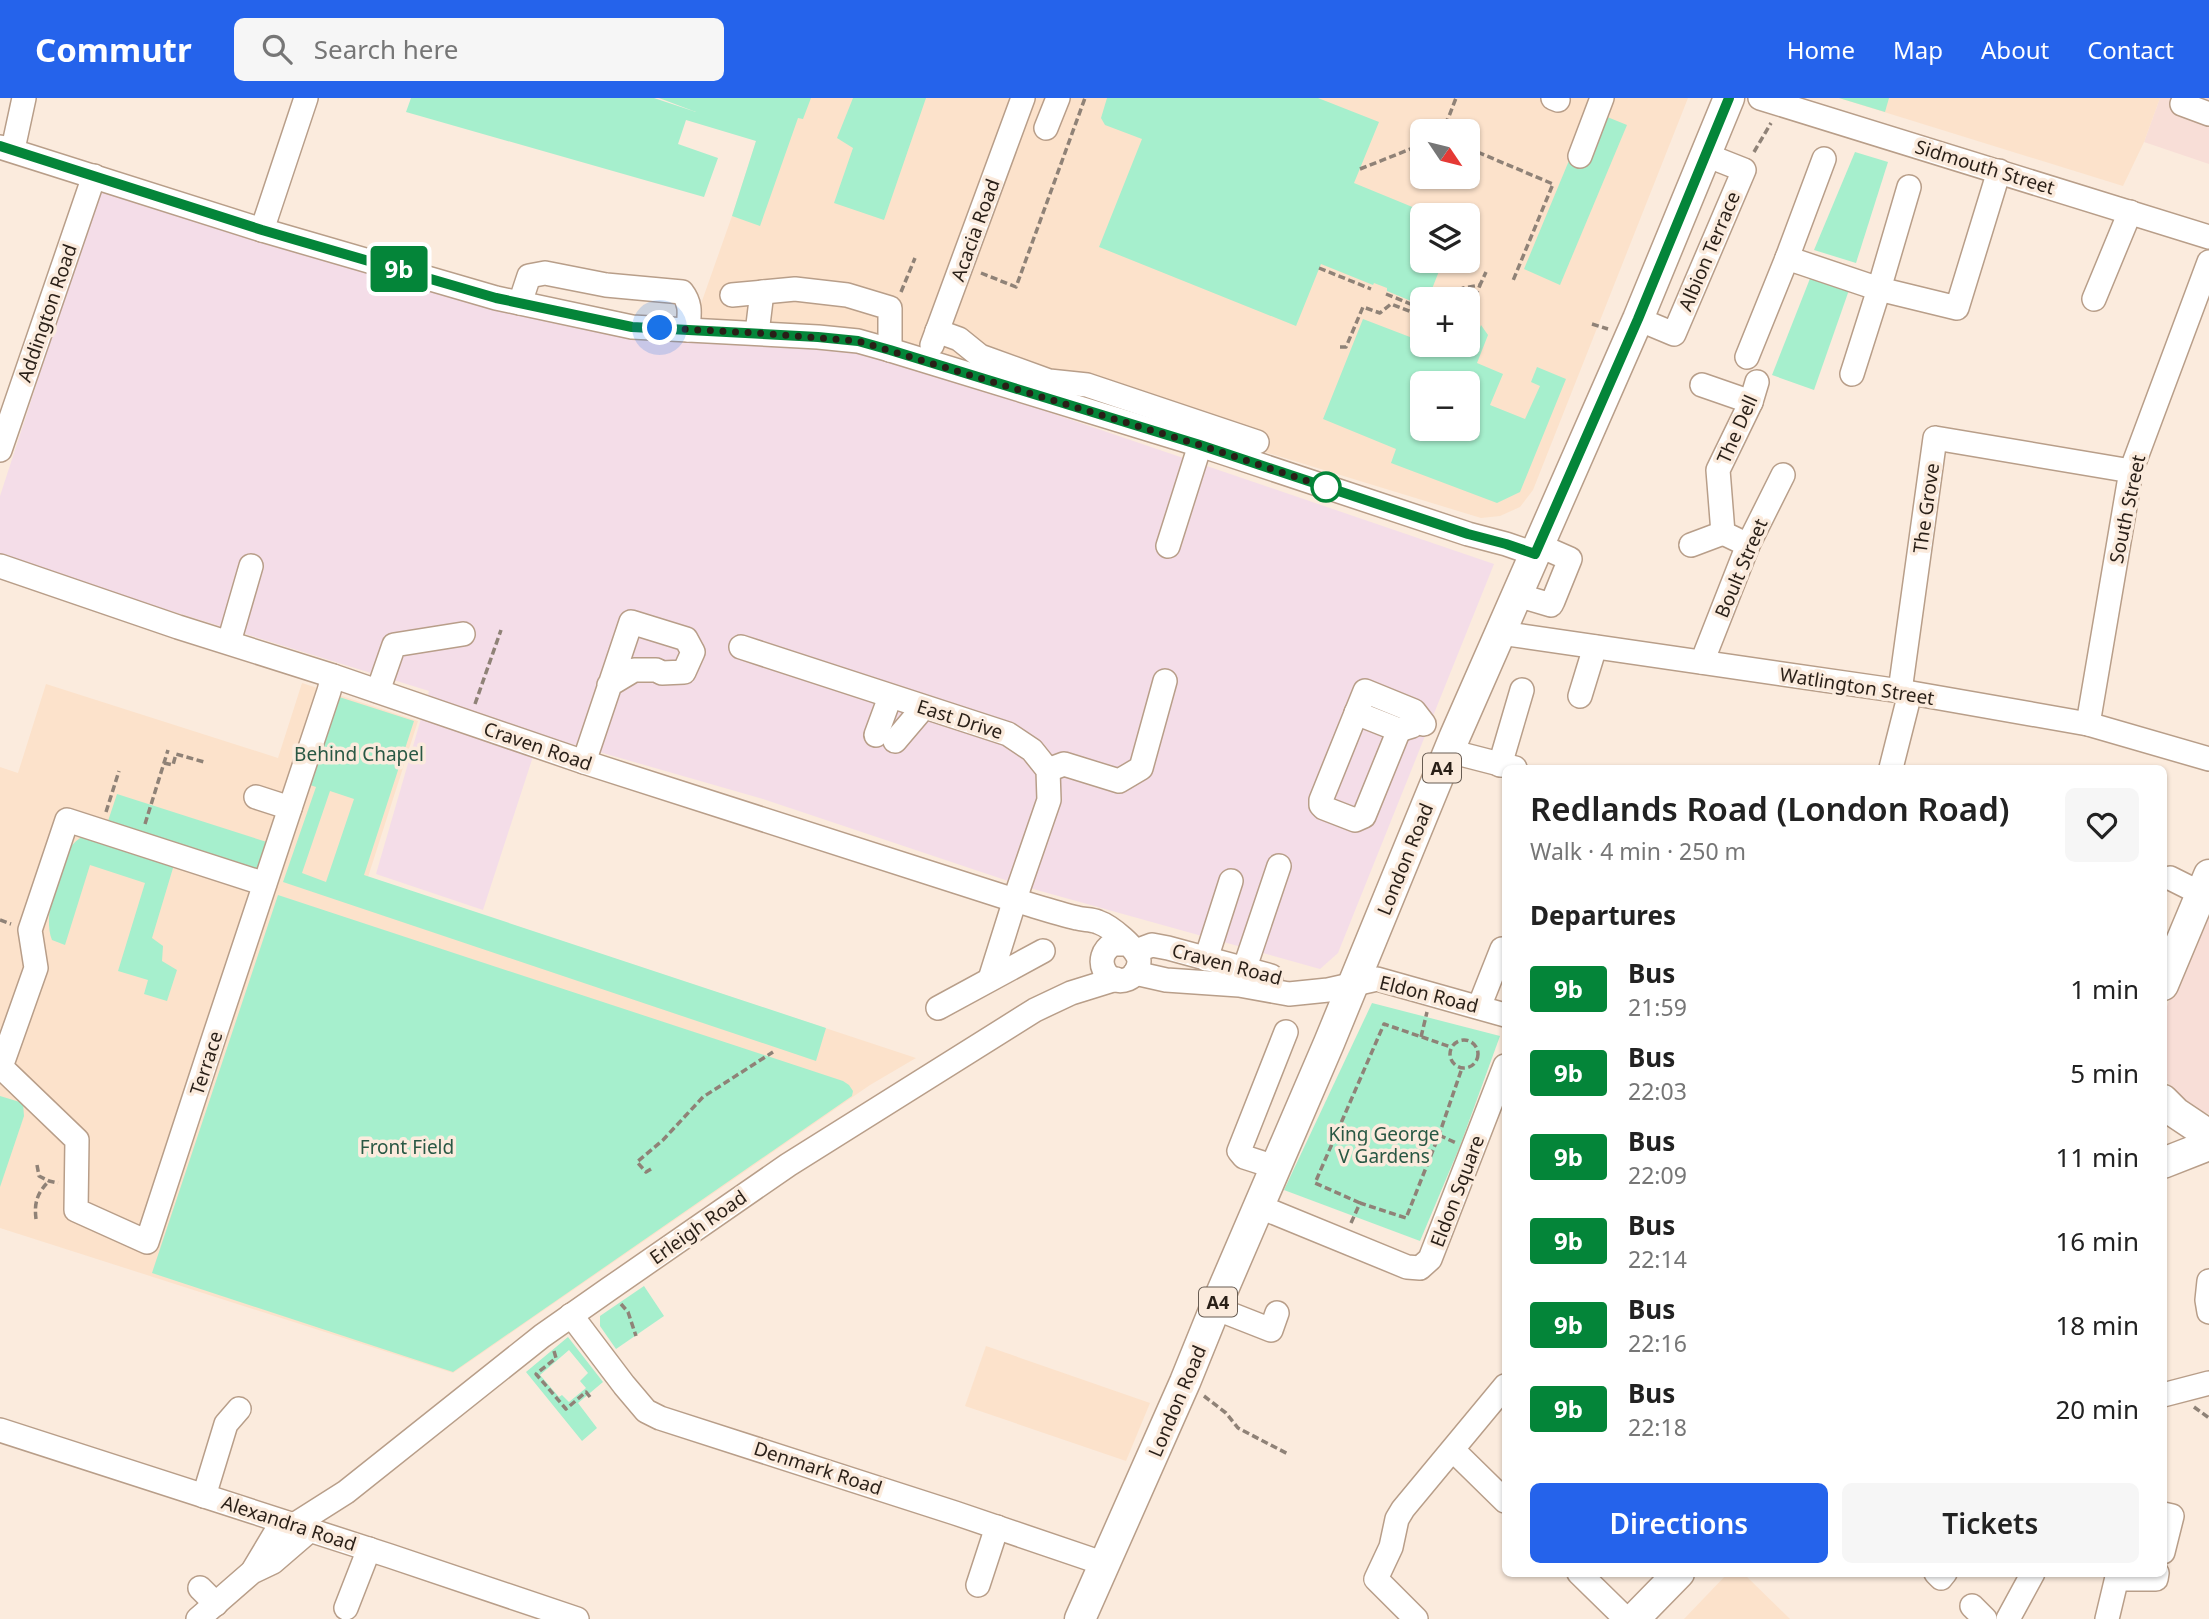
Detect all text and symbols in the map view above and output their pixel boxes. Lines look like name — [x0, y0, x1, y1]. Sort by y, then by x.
search box — [234, 18, 724, 81]
text: Commutr — [35, 27, 192, 72]
icon: search — [258, 30, 296, 68]
text: Search here — [314, 31, 458, 67]
text: Home — [1787, 33, 1855, 66]
text: Map — [1893, 33, 1943, 66]
text: About — [1981, 33, 2049, 66]
text: Contact — [2087, 33, 2174, 66]
north arrow — [1410, 119, 1480, 189]
map controls — [1410, 119, 1480, 441]
street label: Sidmouth Street — [1912, 133, 2058, 201]
street label: Acacia Road — [944, 175, 1006, 285]
street label: Albion Terrace — [1672, 187, 1746, 315]
button: layers — [1410, 203, 1480, 273]
street label: Addington Road — [11, 240, 83, 386]
line badge: 9b — [368, 246, 430, 292]
text: 9b — [385, 252, 413, 285]
button: + — [1410, 287, 1480, 357]
your location — [642, 310, 677, 345]
button: − — [1410, 371, 1480, 441]
street label: The Dell — [1710, 391, 1764, 467]
street label: South Street — [2103, 452, 2151, 566]
street label: The Grove — [1907, 461, 1945, 555]
unlabelled marker — [1311, 472, 1341, 502]
street label: Boult Street — [1708, 514, 1774, 622]
street label: Watlington Street — [1778, 661, 1936, 711]
street label: East Drive — [914, 693, 1006, 745]
street label: Craven Road — [480, 715, 596, 777]
park label: Behind Chapel — [294, 741, 424, 767]
road number: A4 — [1423, 754, 1461, 782]
text: Redlands Road (London Road) — [1530, 786, 2010, 831]
button: heart — [2065, 788, 2139, 862]
street label: London Road — [1371, 799, 1439, 919]
text: Walk · 4 min · 250 m — [1530, 835, 1746, 867]
text: Departures — [1530, 897, 1676, 933]
street label: Craven Road — [1169, 937, 1285, 991]
text: Bus — [1628, 955, 1675, 991]
street label: Eldon Road — [1377, 969, 1481, 1019]
text: 1 min — [2070, 971, 2139, 1007]
text: 9b — [1554, 972, 1583, 1005]
text: 21:59 — [1628, 991, 1687, 1023]
street label: Terrace — [183, 1028, 229, 1098]
text: Bus — [1628, 1039, 1675, 1075]
text: 5 min — [2070, 1055, 2139, 1091]
text: 9b — [1554, 1056, 1583, 1089]
text: 22:03 — [1628, 1075, 1687, 1107]
park label: King George V Gardens — [1328, 1121, 1440, 1169]
text: Bus — [1628, 1123, 1675, 1159]
street label: Eldon Square — [1424, 1131, 1490, 1251]
park label: Front Field — [360, 1134, 454, 1160]
text: 11 min — [2055, 1139, 2139, 1175]
text: 9b — [1554, 1140, 1583, 1173]
text: 22:09 — [1628, 1159, 1687, 1191]
street label: Erleigh Road — [644, 1184, 752, 1270]
text: Bus — [1628, 1207, 1675, 1243]
text: 16 min — [2055, 1223, 2139, 1259]
text: 9b — [1554, 1224, 1583, 1257]
text: 22:14 — [1628, 1243, 1687, 1275]
road number: A4 — [1199, 1288, 1237, 1316]
text: Bus — [1628, 1291, 1675, 1327]
text: 18 min — [2055, 1307, 2139, 1343]
text: 9b — [1554, 1308, 1583, 1341]
text: 22:16 — [1628, 1327, 1687, 1359]
street label: London Road — [1142, 1341, 1212, 1461]
text: Bus — [1628, 1375, 1675, 1411]
text: 20 min — [2055, 1391, 2139, 1427]
text: 9b — [1554, 1392, 1583, 1425]
text: 22:18 — [1628, 1411, 1687, 1443]
street label: Denmark Road — [751, 1435, 885, 1501]
button: Directions — [1530, 1483, 1828, 1563]
button: Tickets — [1842, 1483, 2139, 1563]
street label: Alexandra Road — [218, 1489, 360, 1557]

